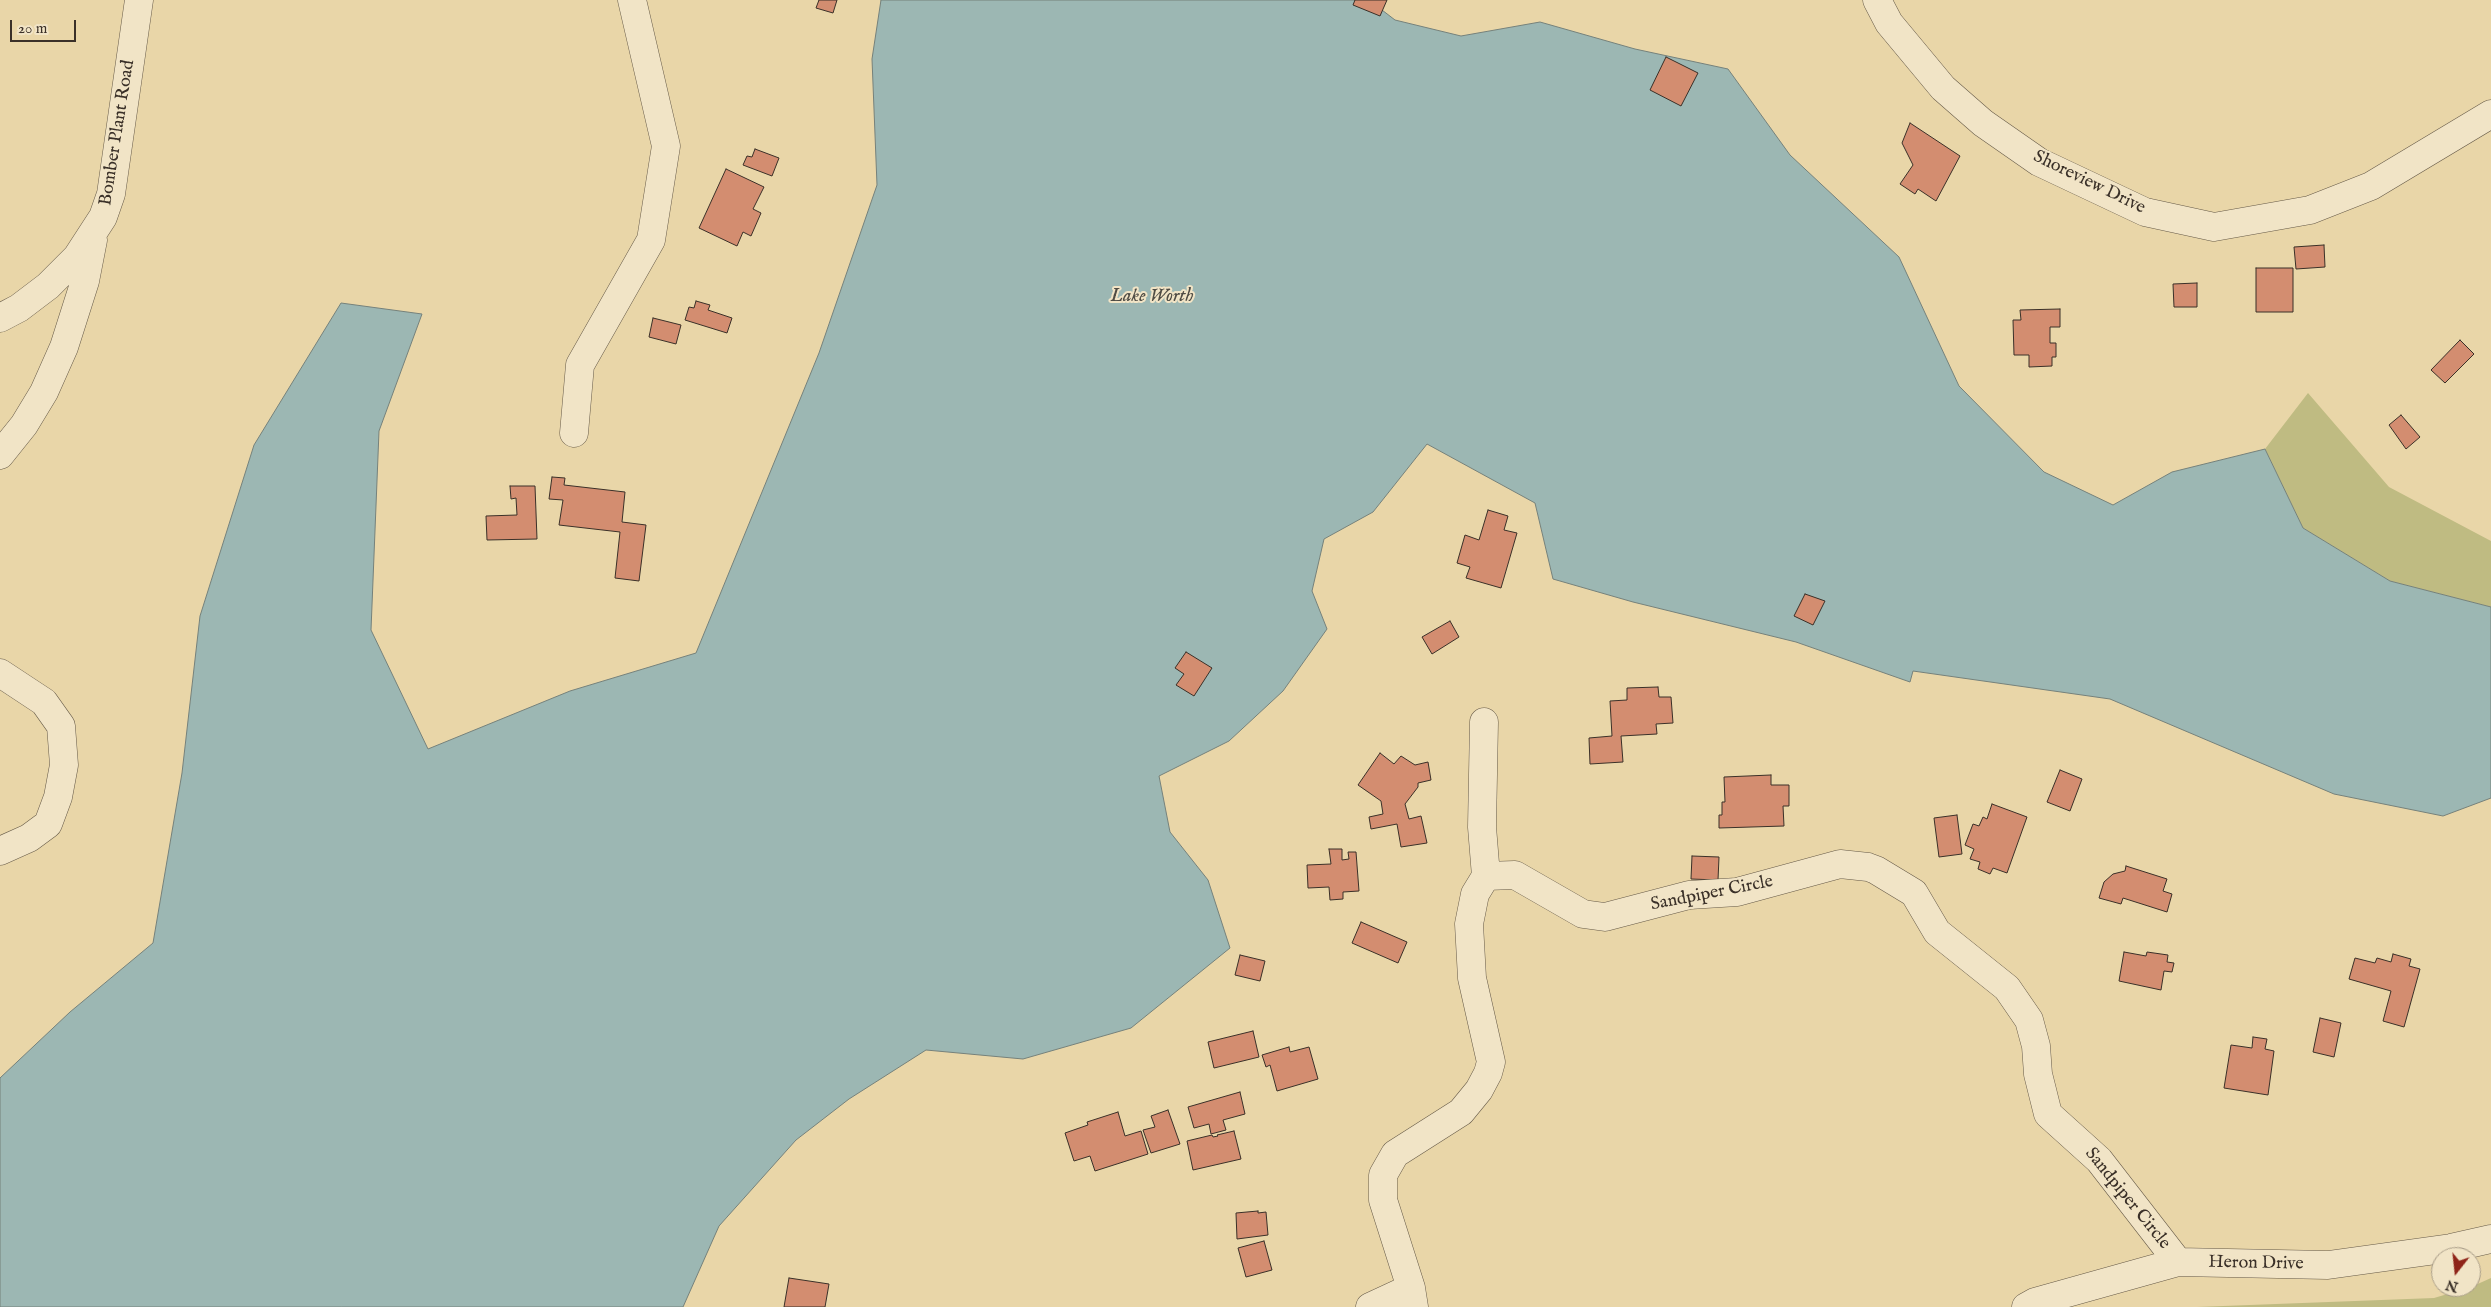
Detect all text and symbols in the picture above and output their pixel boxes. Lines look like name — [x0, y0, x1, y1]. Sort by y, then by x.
scale bar — [12, 10, 79, 42]
text: 20 m — [18, 19, 47, 38]
street label: Bomber Plant Road — [96, 59, 140, 207]
street label: Shoreview Drive — [2029, 147, 2149, 219]
water label: Lake Worth — [1111, 286, 1193, 308]
street label: Sandpiper Circle — [1649, 872, 1775, 916]
street label: Sandpiper Circle — [2080, 1144, 2174, 1254]
north arrow — [2431, 1247, 2481, 1297]
street label: Heron Drive — [2208, 1252, 2304, 1276]
text: N — [2444, 1275, 2460, 1296]

